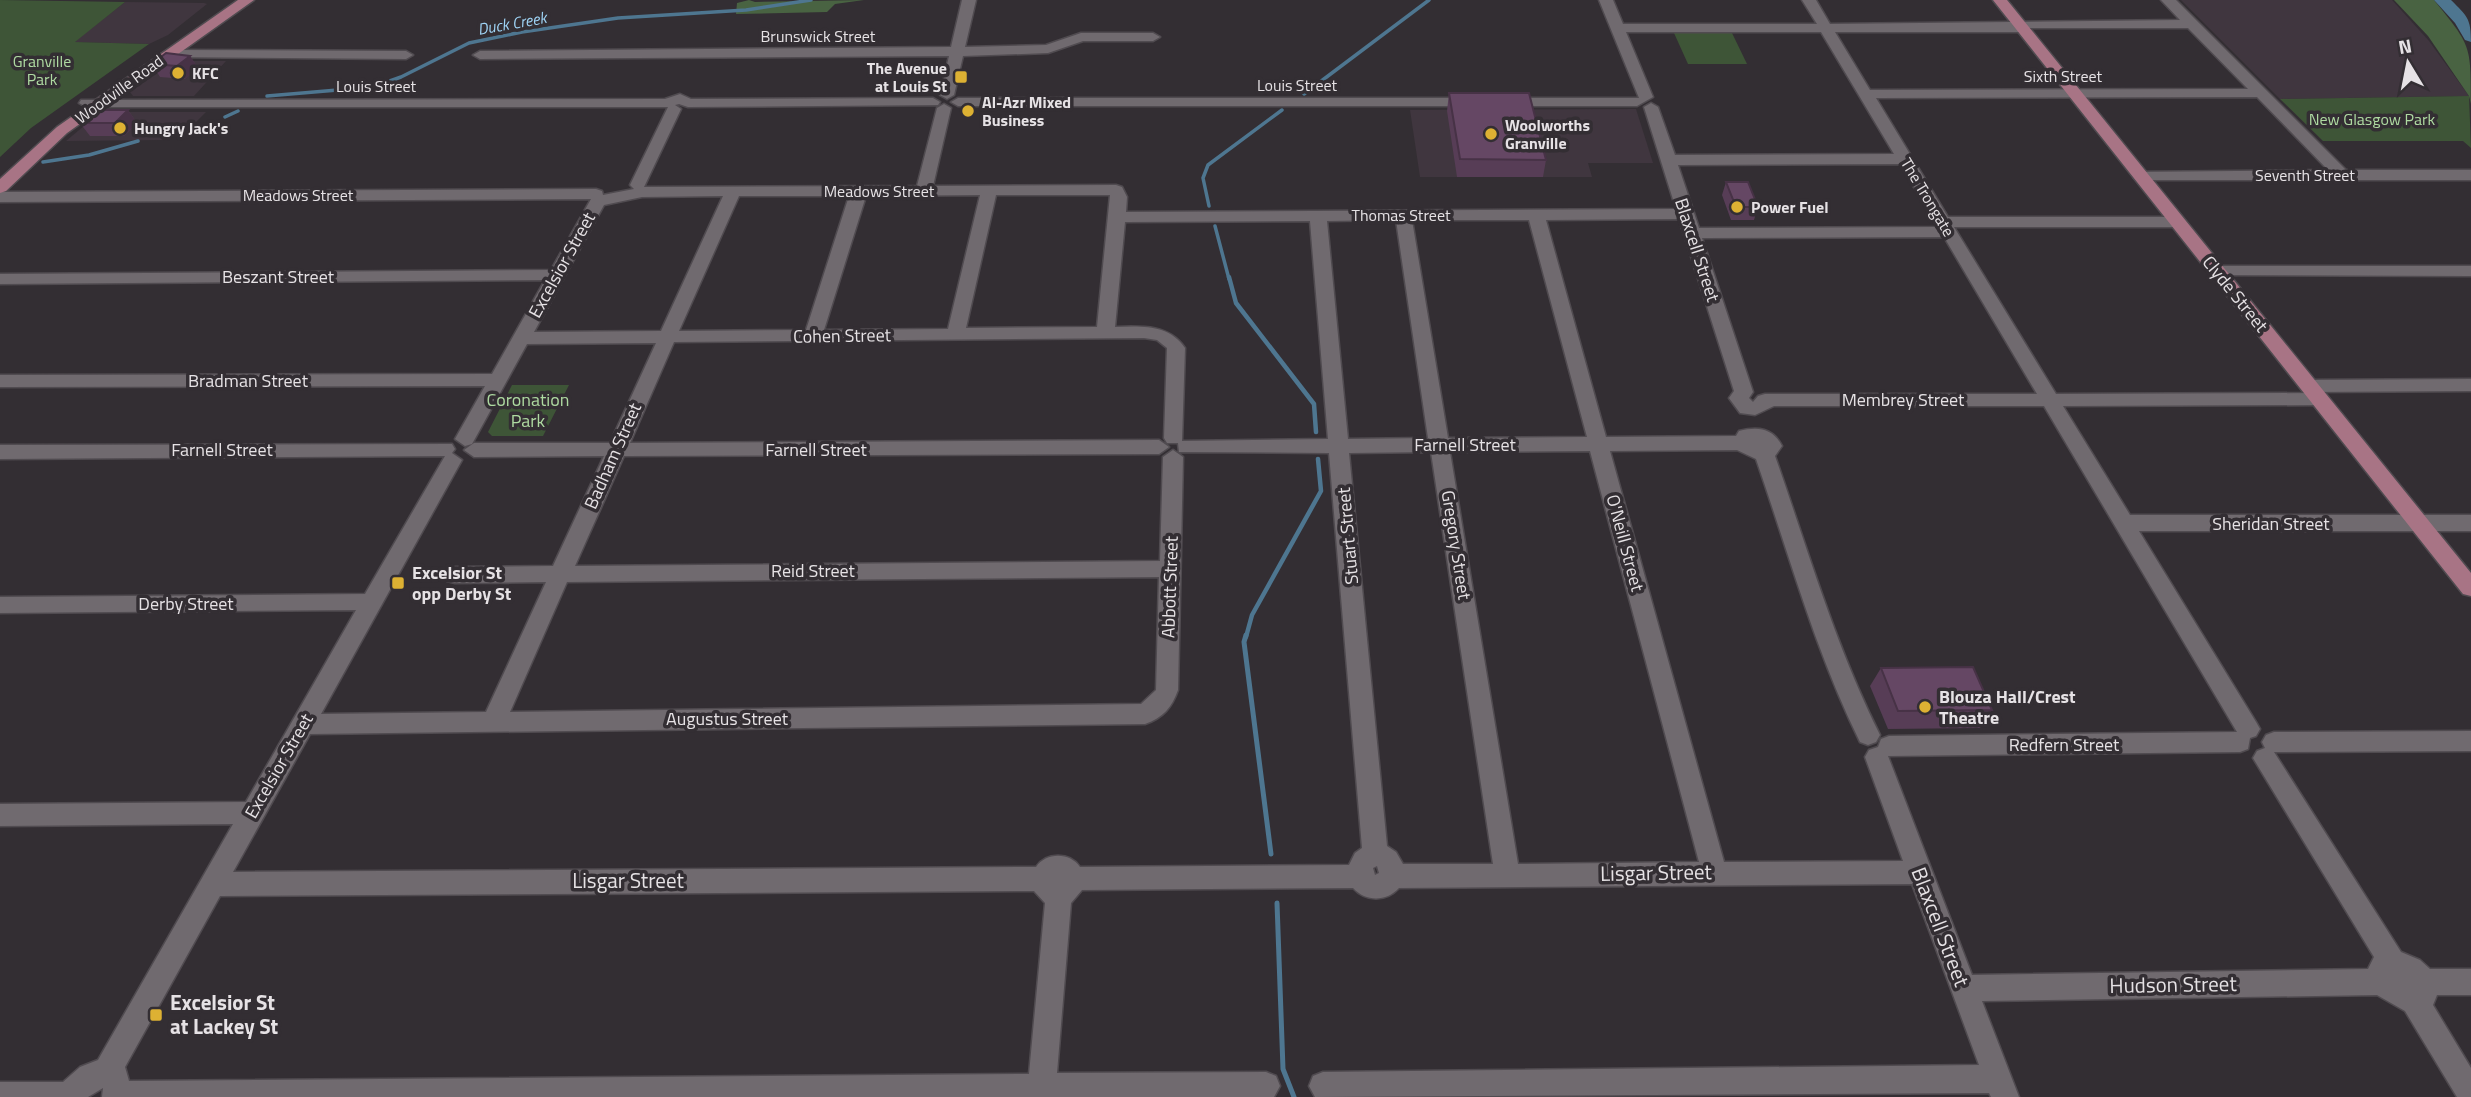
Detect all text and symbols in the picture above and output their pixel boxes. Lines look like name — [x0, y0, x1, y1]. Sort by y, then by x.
water label: Duck Creek — [476, 5, 550, 41]
street label: Brunswick Street — [761, 24, 876, 48]
north arrow — [2373, 28, 2443, 98]
text: N — [2396, 30, 2414, 61]
park label: Granville Park — [13, 49, 71, 91]
street label: Woodville Road — [70, 49, 168, 129]
place label: The Avenue at Louis St — [867, 56, 947, 98]
place label: KFC — [192, 61, 219, 85]
street label: Sixth Street — [2024, 64, 2103, 88]
marker: KFC — [170, 65, 186, 81]
marker: The Avenue at Louis St — [953, 69, 969, 85]
street label: Louis Street — [1257, 73, 1337, 97]
street label: Louis Street — [336, 74, 416, 98]
place label: Al-Azr Mixed Business — [982, 90, 1071, 132]
marker: Al-Azr Mixed Business — [960, 103, 976, 119]
park label: New Glasgow Park — [2309, 107, 2435, 131]
place label: Woolworths Granville — [1505, 113, 1590, 155]
place label: Hungry Jack's — [134, 116, 228, 140]
marker: Hungry Jack's — [112, 120, 128, 136]
marker: Woolworths Granville — [1483, 126, 1499, 142]
street label: The Trongate — [1895, 153, 1961, 241]
street label: Seventh Street — [2255, 163, 2355, 187]
street label: Meadows Street — [824, 179, 935, 203]
street label: Meadows Street — [243, 183, 354, 207]
street label: Blaxcell Street — [1668, 194, 1727, 306]
place label: Power Fuel — [1751, 195, 1829, 219]
marker: Power Fuel — [1729, 199, 1745, 215]
street label: Thomas Street — [1351, 203, 1451, 227]
street label: Excelsior Street — [521, 206, 602, 323]
street label: Clyde Street — [2196, 250, 2275, 338]
street label: Beszant Street — [222, 263, 335, 290]
street label: Cohen Street — [793, 321, 892, 350]
street label: Bradman Street — [188, 367, 309, 394]
park label: Coronation Park — [487, 386, 569, 434]
street label: Membrey Street — [1842, 386, 1965, 413]
street label: Badham Street — [577, 398, 648, 513]
street label: Farnell Street — [1414, 431, 1516, 458]
street label: Farnell Street — [171, 436, 273, 463]
street label: Farnell Street — [765, 436, 867, 463]
street label: Stuart Street — [1330, 486, 1365, 586]
street label: Gregory Street — [1435, 488, 1479, 602]
street label: O'Neill Street — [1600, 491, 1652, 595]
street label: Sheridan Street — [2212, 510, 2330, 537]
street label: Abbott Street — [1154, 535, 1185, 638]
street label: Reid Street — [771, 557, 856, 584]
place label: Excelsior St opp Derby St — [412, 559, 512, 607]
marker: Excelsior St opp Derby St — [390, 575, 406, 591]
street label: Derby Street — [138, 590, 234, 617]
place label: Blouza Hall/Crest Theatre — [1939, 683, 2076, 731]
marker: Blouza Hall/Crest Theatre — [1917, 699, 1933, 715]
street label: Augustus Street — [666, 705, 789, 732]
street label: Excelsior Street — [238, 708, 320, 823]
street label: Redfern Street — [2009, 731, 2120, 758]
street label: Lisgar Street — [1600, 855, 1713, 889]
street label: Blaxcell Street — [1903, 862, 1979, 992]
street label: Lisgar Street — [572, 864, 684, 896]
street label: Hudson Street — [2109, 967, 2238, 1001]
place label: Excelsior St at Lackey St — [170, 986, 279, 1042]
marker: Excelsior St at Lackey St — [148, 1007, 164, 1023]

